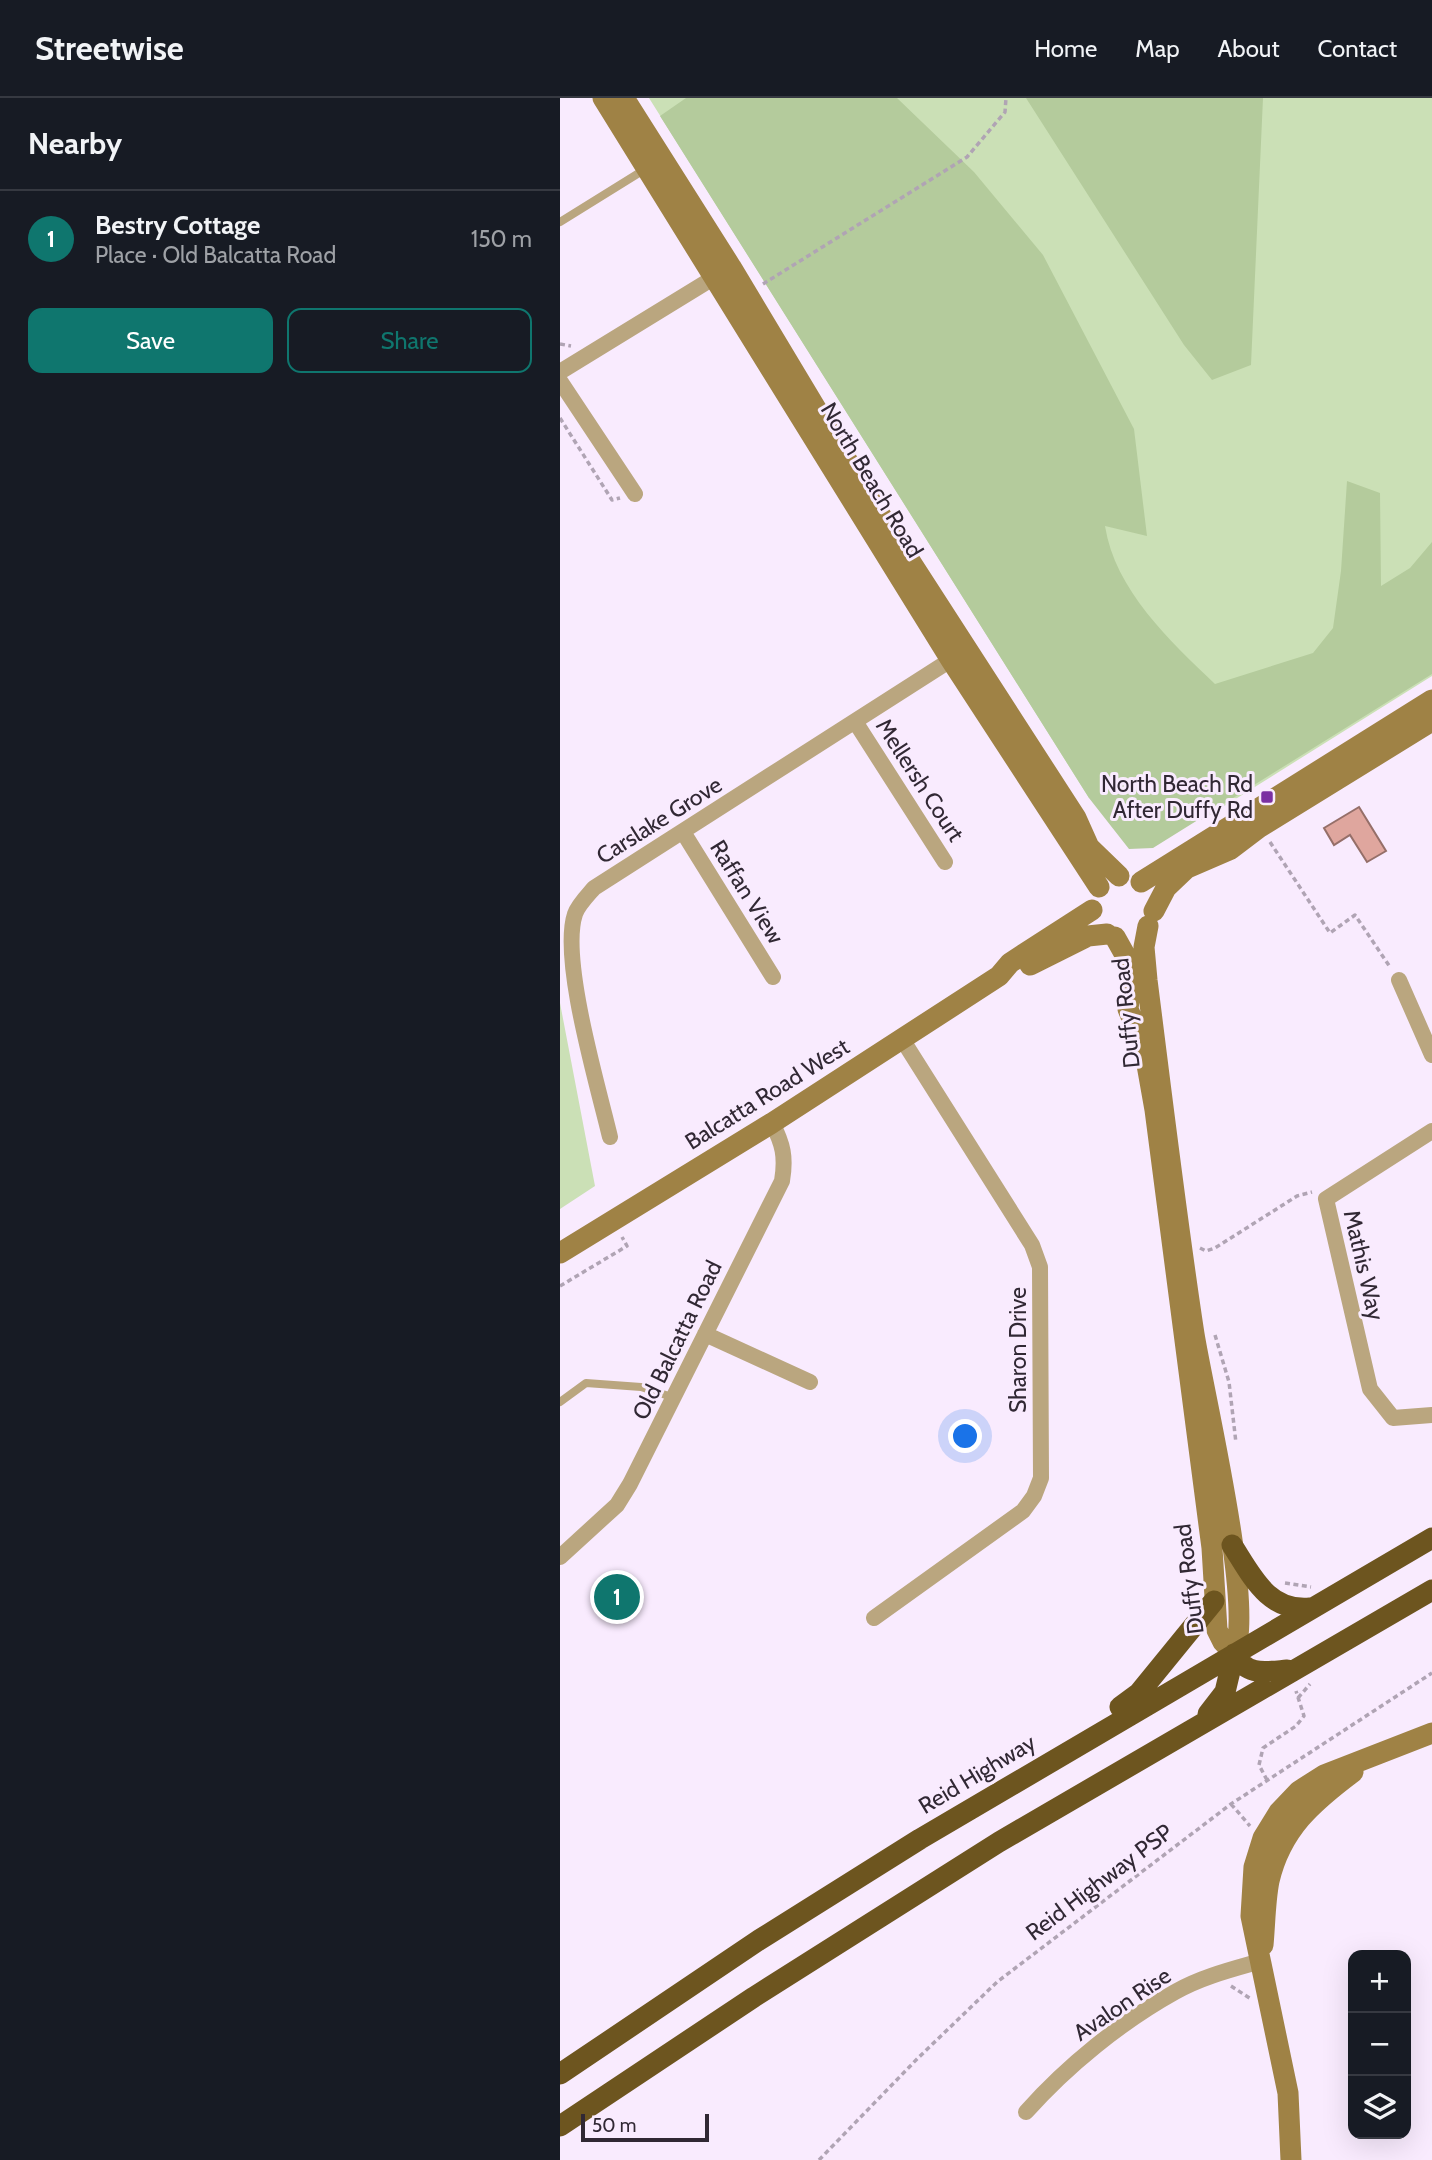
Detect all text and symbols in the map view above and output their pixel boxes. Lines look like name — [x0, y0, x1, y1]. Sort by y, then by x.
text: Streetwise — [35, 28, 184, 68]
text: Home — [1034, 34, 1097, 63]
text: Map — [1135, 34, 1180, 63]
text: About — [1218, 34, 1280, 63]
text: Contact — [1318, 34, 1397, 63]
text: Nearby — [28, 125, 122, 162]
text: Bestry Cottage — [95, 209, 260, 241]
text: 1 — [47, 225, 55, 253]
text: 150 m — [471, 225, 532, 253]
text: Place · Old Balcatta Road — [95, 241, 336, 269]
button: Save — [28, 308, 273, 373]
button: Share — [287, 308, 532, 373]
street label: North Beach Road — [815, 397, 929, 563]
street label: Mellersh Court — [870, 713, 970, 847]
street label: Carslake Grove — [591, 770, 727, 870]
place label: North Beach Rd After Duffy Rd — [1101, 770, 1253, 824]
marker: North Beach Rd After Duffy Rd — [1259, 789, 1275, 805]
street label: Raffan View — [704, 835, 790, 949]
street label: Duffy Road — [1106, 957, 1146, 1069]
street label: Balcatta Road West — [680, 1032, 854, 1156]
street label: Mathis Way — [1338, 1207, 1390, 1323]
street label: Old Balcatta Road — [626, 1256, 728, 1424]
street label: Sharon Drive — [1004, 1287, 1032, 1413]
your location — [948, 1419, 982, 1453]
street label: Duffy Road — [1168, 1522, 1210, 1636]
pin: 1 — [594, 1571, 640, 1623]
street label: Reid Highway — [913, 1728, 1041, 1820]
street label: Reid Highway PSP — [1020, 1818, 1178, 1946]
map controls — [1348, 1950, 1411, 2139]
button: + — [1348, 1950, 1411, 2013]
street label: Avalon Rise — [1068, 1961, 1176, 2047]
button: − — [1348, 2013, 1411, 2076]
button: layers — [1348, 2076, 1411, 2139]
scale bar — [581, 2111, 709, 2143]
text: 50 m — [592, 2114, 636, 2137]

